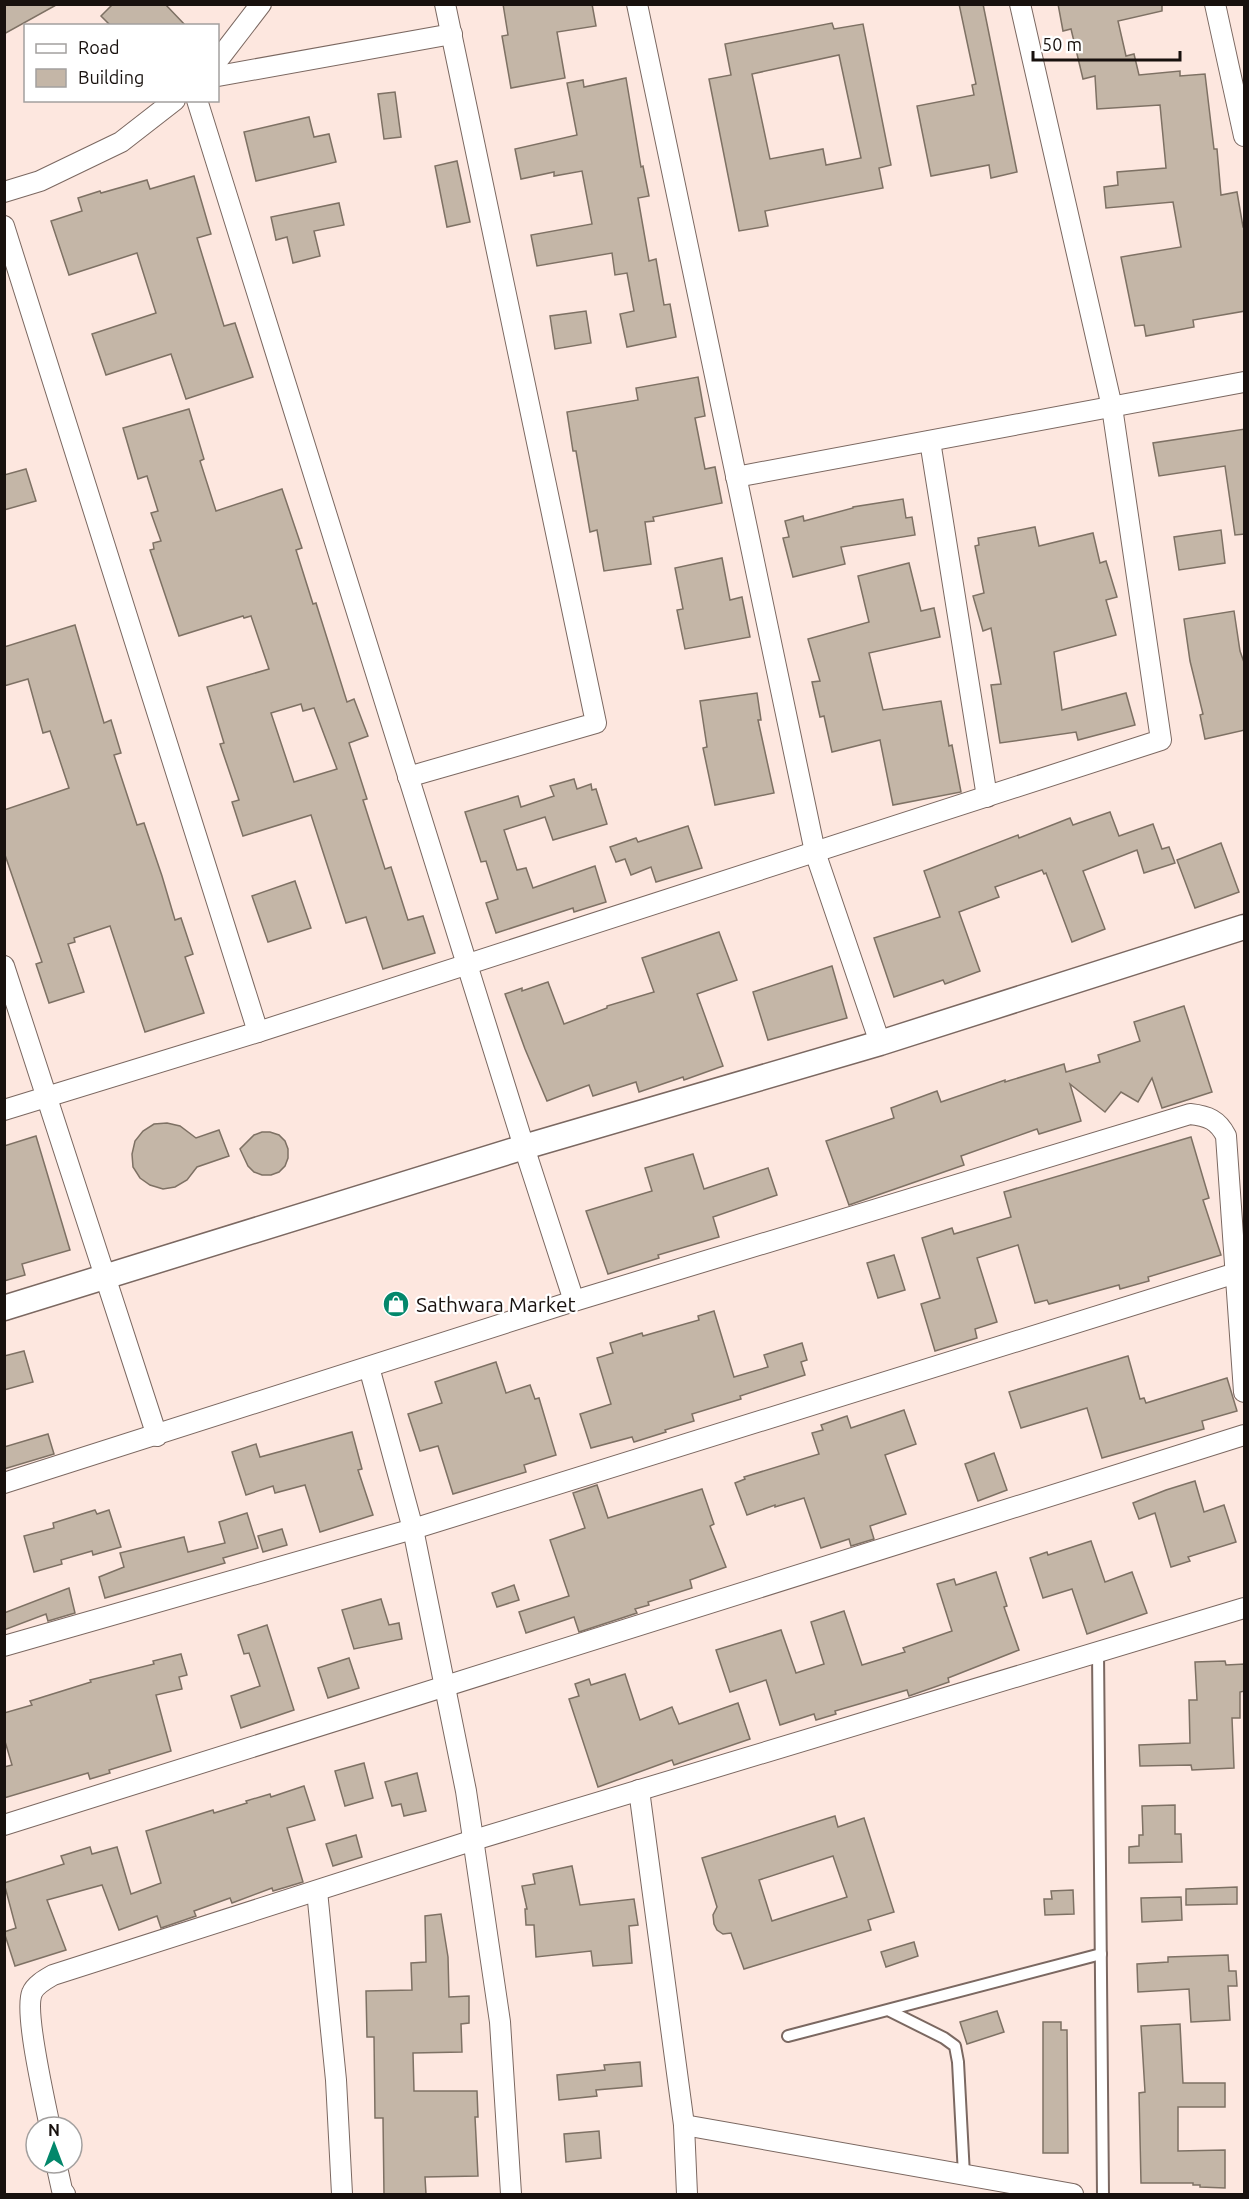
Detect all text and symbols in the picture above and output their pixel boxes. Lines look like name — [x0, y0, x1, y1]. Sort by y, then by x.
legend — [24, 24, 219, 102]
scale bar — [1033, 24, 1180, 62]
text: 50 m — [1042, 34, 1082, 54]
text: Road — [78, 37, 120, 57]
text: Building — [78, 67, 144, 87]
shop icon: Sathwara Market — [381, 1289, 411, 1319]
place label: Sathwara Market — [416, 1292, 576, 1316]
north arrow — [24, 2115, 84, 2175]
text: N — [48, 2121, 60, 2139]

